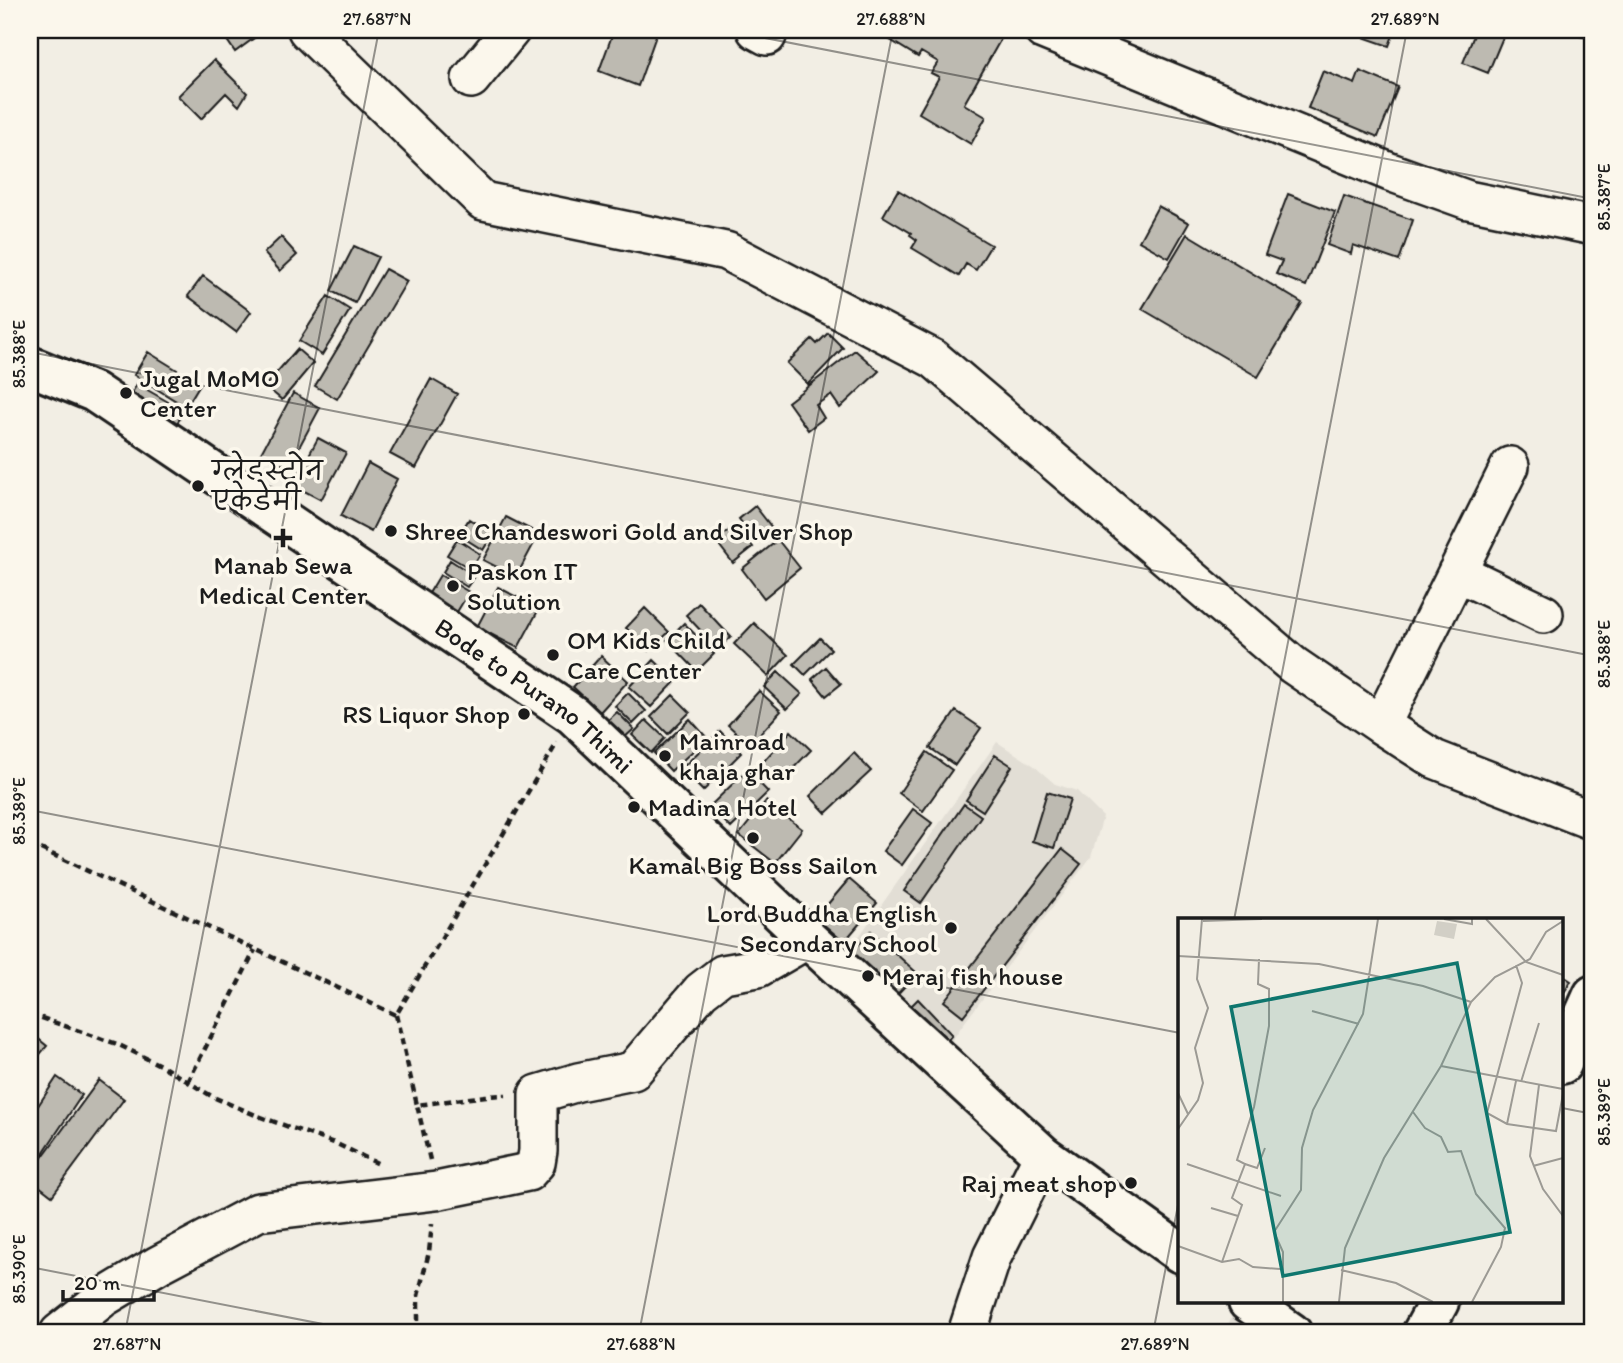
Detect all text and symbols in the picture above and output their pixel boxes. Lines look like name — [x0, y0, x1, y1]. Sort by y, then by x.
text: 27.687°N — [343, 8, 411, 30]
text: 27.688°N — [856, 8, 926, 30]
text: 27.689°N — [1370, 8, 1440, 30]
text: 85.387°E — [1593, 163, 1615, 231]
text: 85.388°E — [8, 320, 30, 388]
place label: Jugal MoMO Center — [140, 362, 280, 424]
marker: Jugal MoMO Center — [118, 385, 134, 401]
place label: ग्लेडस्टोन एकेडेमी — [210, 450, 324, 517]
marker: ग्लेडस्टोन एकेडेमी — [190, 478, 206, 494]
place label: Shree Chandeswori Gold and Silver Shop — [405, 515, 853, 547]
marker: Shree Chandeswori Gold and Silver Shop — [383, 523, 399, 539]
marker: Manab Sewa Medical Center — [275, 530, 291, 546]
place label: Manab Sewa Medical Center — [199, 549, 368, 611]
place label: Paskon IT Solution — [467, 555, 578, 617]
marker: Paskon IT Solution — [445, 578, 461, 594]
street label: Bode to Purano Thimi — [429, 610, 640, 780]
text: 85.388°E — [1593, 620, 1615, 688]
place label: OM Kids Child Care Center — [567, 624, 725, 686]
marker: OM Kids Child Care Center — [545, 647, 561, 663]
place label: RS Liquor Shop — [342, 698, 510, 730]
marker: RS Liquor Shop — [516, 706, 532, 722]
place label: Mainroad khaja ghar — [679, 725, 795, 787]
marker: Mainroad khaja ghar — [657, 748, 673, 764]
text: 85.389°E — [8, 777, 30, 845]
place label: Madina Hotel — [648, 791, 797, 823]
marker: Madina Hotel — [626, 799, 642, 815]
marker: Kamal Big Boss Sailon — [745, 830, 761, 846]
place label: Kamal Big Boss Sailon — [629, 849, 878, 881]
place label: Lord Buddha English Secondary School — [707, 897, 937, 959]
inset map — [1178, 918, 1564, 1304]
marker: Lord Buddha English Secondary School — [943, 920, 959, 936]
place label: Meraj fish house — [882, 960, 1063, 992]
marker: Meraj fish house — [860, 968, 876, 984]
text: 85.389°E — [1593, 1078, 1615, 1146]
place label: Raj meat shop — [961, 1167, 1117, 1199]
marker: Raj meat shop — [1123, 1175, 1139, 1191]
text: 85.390°E — [8, 1234, 30, 1304]
scale bar — [63, 1258, 154, 1302]
text: 20 m — [74, 1270, 121, 1295]
text: 27.687°N — [93, 1333, 161, 1355]
text: 27.688°N — [606, 1333, 676, 1355]
text: 27.689°N — [1120, 1333, 1190, 1355]

